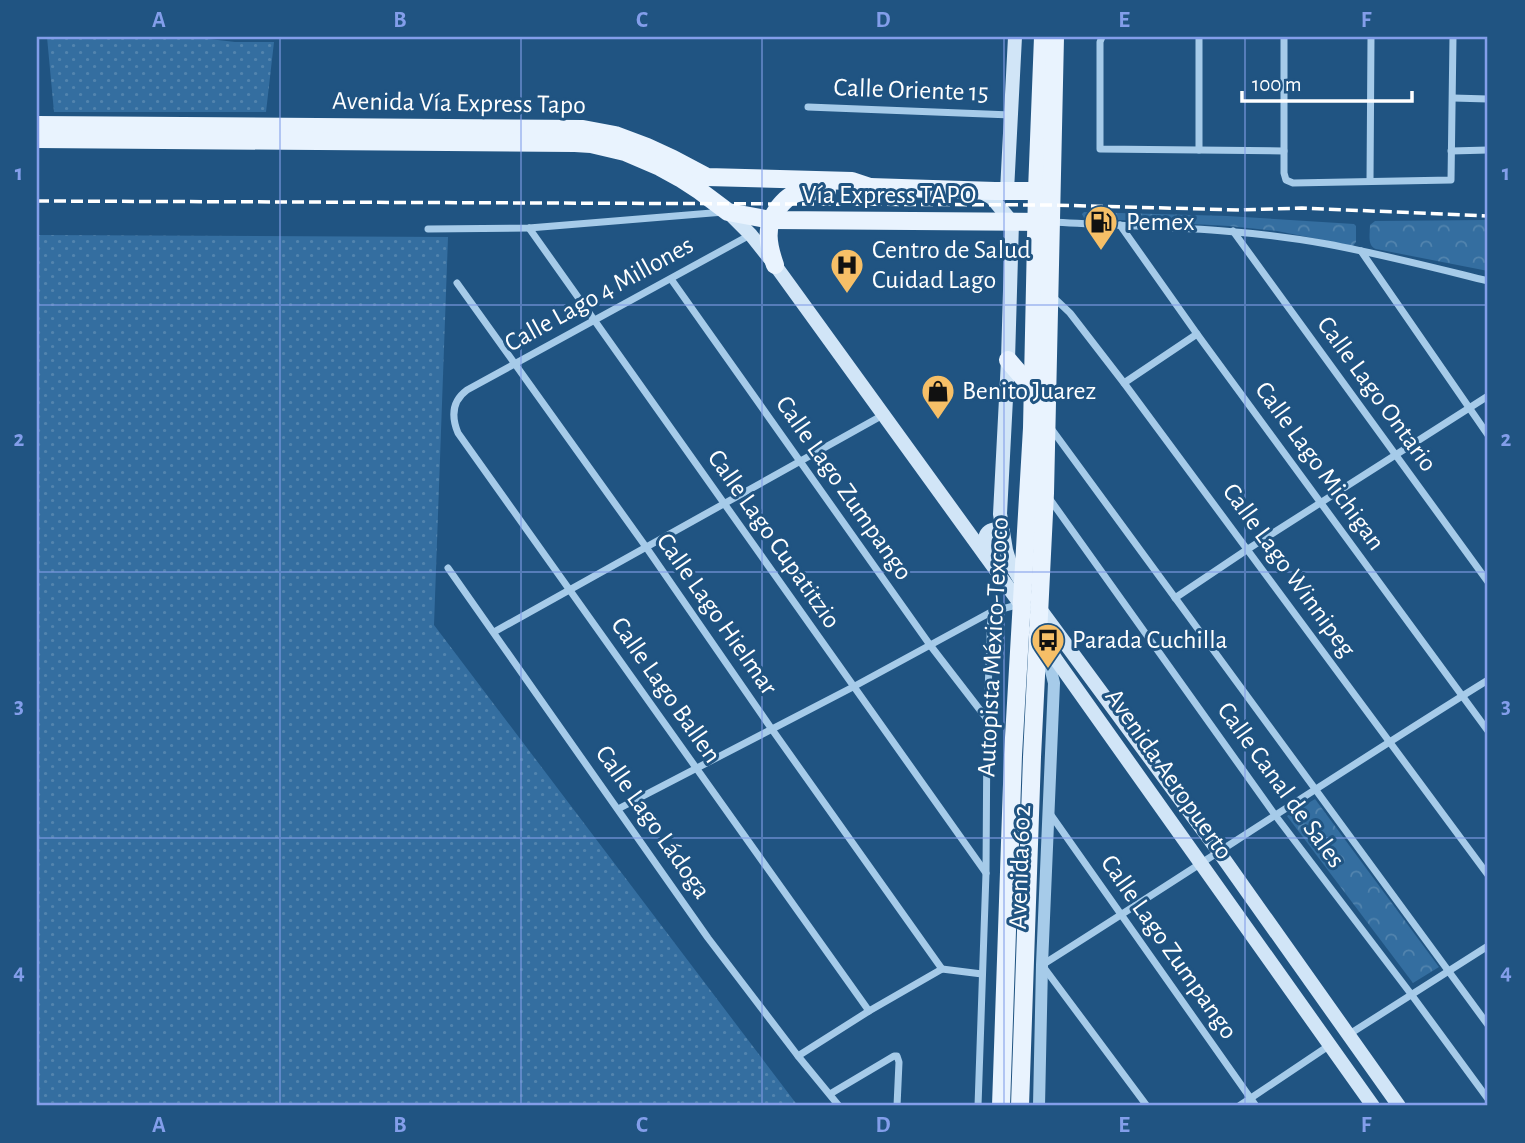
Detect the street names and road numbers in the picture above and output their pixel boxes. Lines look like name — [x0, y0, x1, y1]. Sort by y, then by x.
street label: Calle Oriente 15 — [833, 74, 989, 106]
street label: Avenida Vía Express Tapo — [332, 88, 586, 118]
street label: Vía Express TAPO — [802, 182, 976, 208]
street label: Calle Lago 4 Millones — [500, 231, 698, 357]
street label: Calle Lago Ontario — [1312, 312, 1442, 476]
street label: Calle Lago Michigan — [1250, 377, 1390, 555]
street label: Calle Lago Zumpango — [771, 391, 917, 585]
street label: Calle Lago Cupatitzio — [703, 445, 845, 633]
street label: Calle Lago Winnipeg — [1218, 479, 1361, 662]
street label: Autopista México-Texcoco — [973, 516, 1013, 778]
street label: Calle Lago Hielmar — [652, 528, 783, 700]
street label: Calle Lago Ballen — [606, 612, 726, 768]
street label: Avenida Aeropuerto — [1100, 684, 1238, 864]
street label: Calle Canal de Sales — [1212, 697, 1350, 873]
street label: Calle Lago Ládoga — [591, 741, 715, 903]
street label: Avenida 602 — [1005, 804, 1035, 930]
street label: Calle Lago Zumpango — [1096, 850, 1242, 1044]

